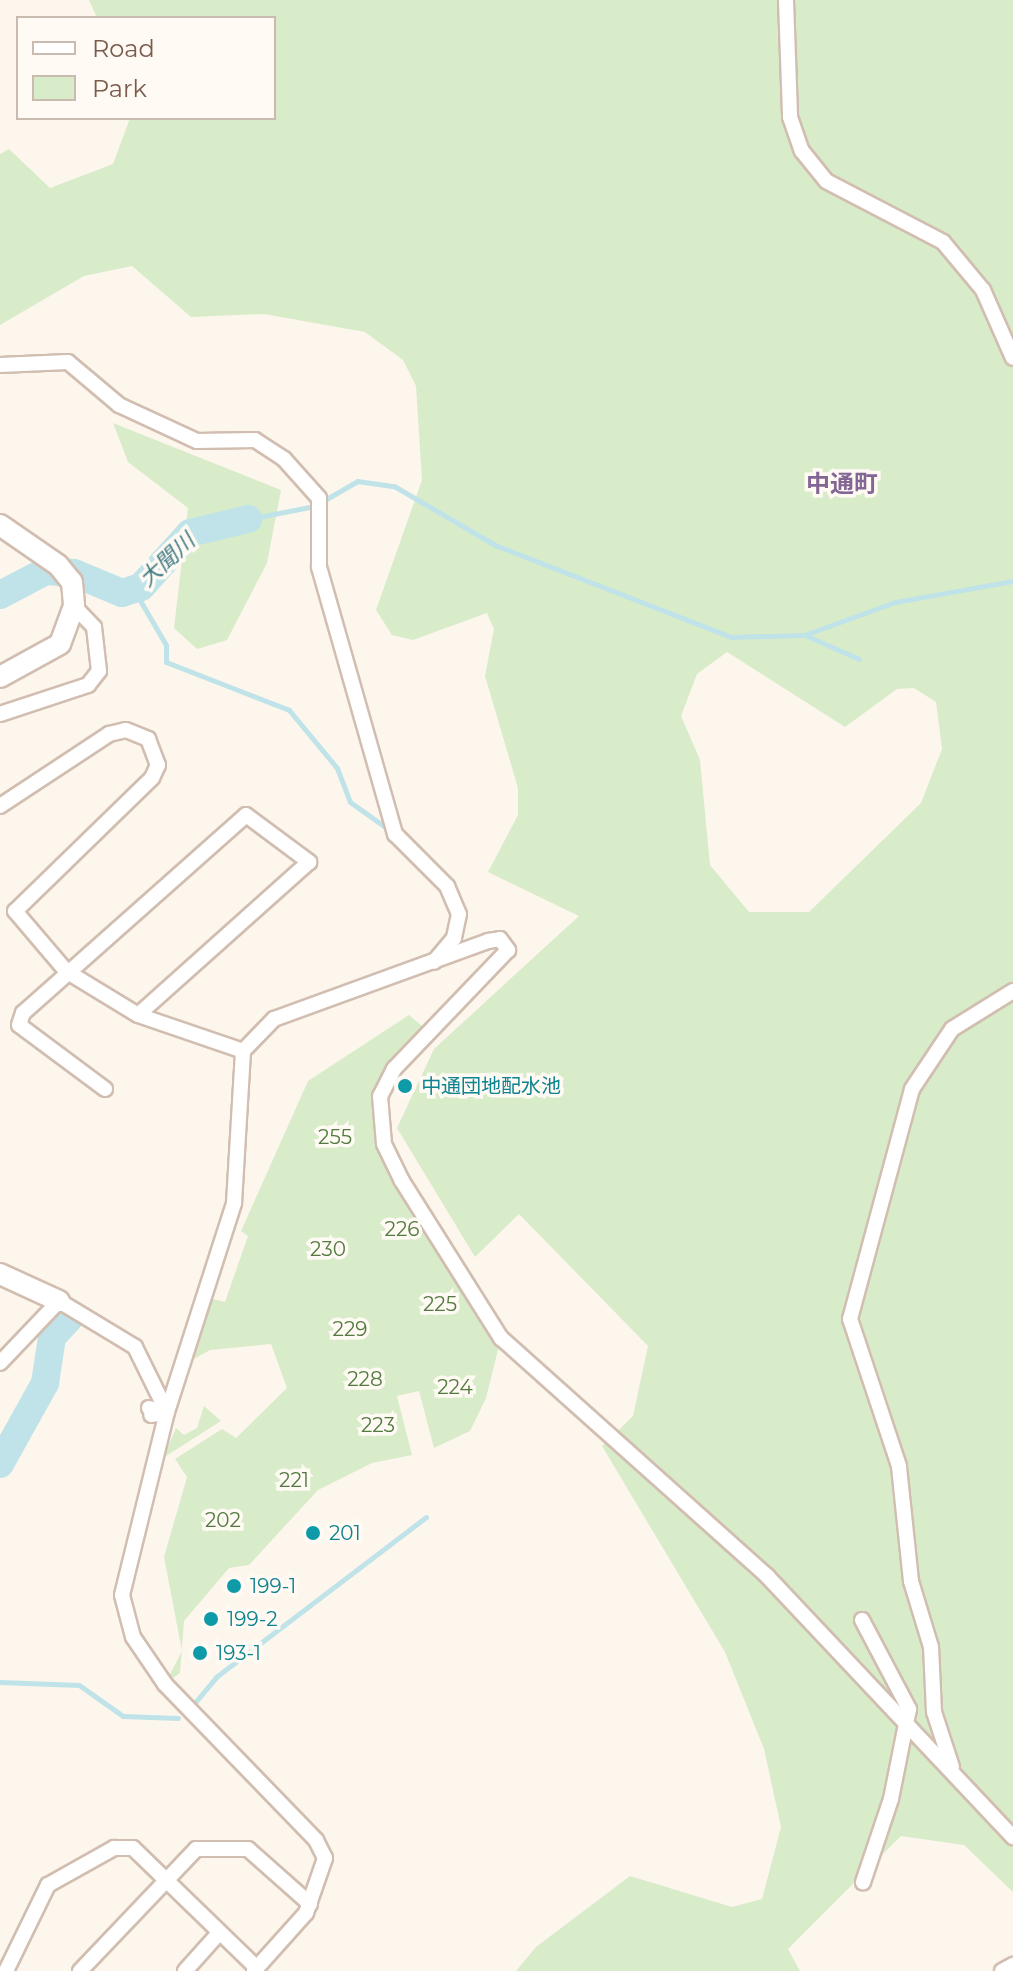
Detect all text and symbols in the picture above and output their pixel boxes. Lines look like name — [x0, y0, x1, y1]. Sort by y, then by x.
legend — [16, 16, 276, 120]
text: Road — [92, 34, 155, 63]
text: Park — [92, 74, 147, 103]
district label: 中通町 — [806, 470, 878, 498]
water label: 大聞川 — [134, 528, 200, 592]
place label: 中通団地配水池 — [421, 1074, 561, 1098]
marker: 中通団地配水池 — [396, 1077, 414, 1095]
park label: 255 — [318, 1125, 352, 1149]
park label: 226 — [385, 1217, 419, 1241]
park label: 230 — [310, 1237, 346, 1261]
park label: 225 — [423, 1292, 457, 1316]
park label: 229 — [333, 1317, 367, 1341]
park label: 228 — [347, 1367, 383, 1391]
park label: 224 — [437, 1375, 473, 1399]
park label: 223 — [361, 1413, 395, 1437]
park label: 221 — [279, 1468, 309, 1492]
park label: 202 — [205, 1508, 241, 1532]
place label: 201 — [329, 1521, 361, 1545]
marker: 201 — [304, 1524, 322, 1542]
place label: 199-1 — [250, 1574, 296, 1598]
marker: 199-1 — [225, 1577, 243, 1595]
place label: 199-2 — [227, 1607, 277, 1631]
marker: 199-2 — [202, 1610, 220, 1628]
place label: 193-1 — [216, 1641, 261, 1665]
marker: 193-1 — [191, 1644, 209, 1662]

